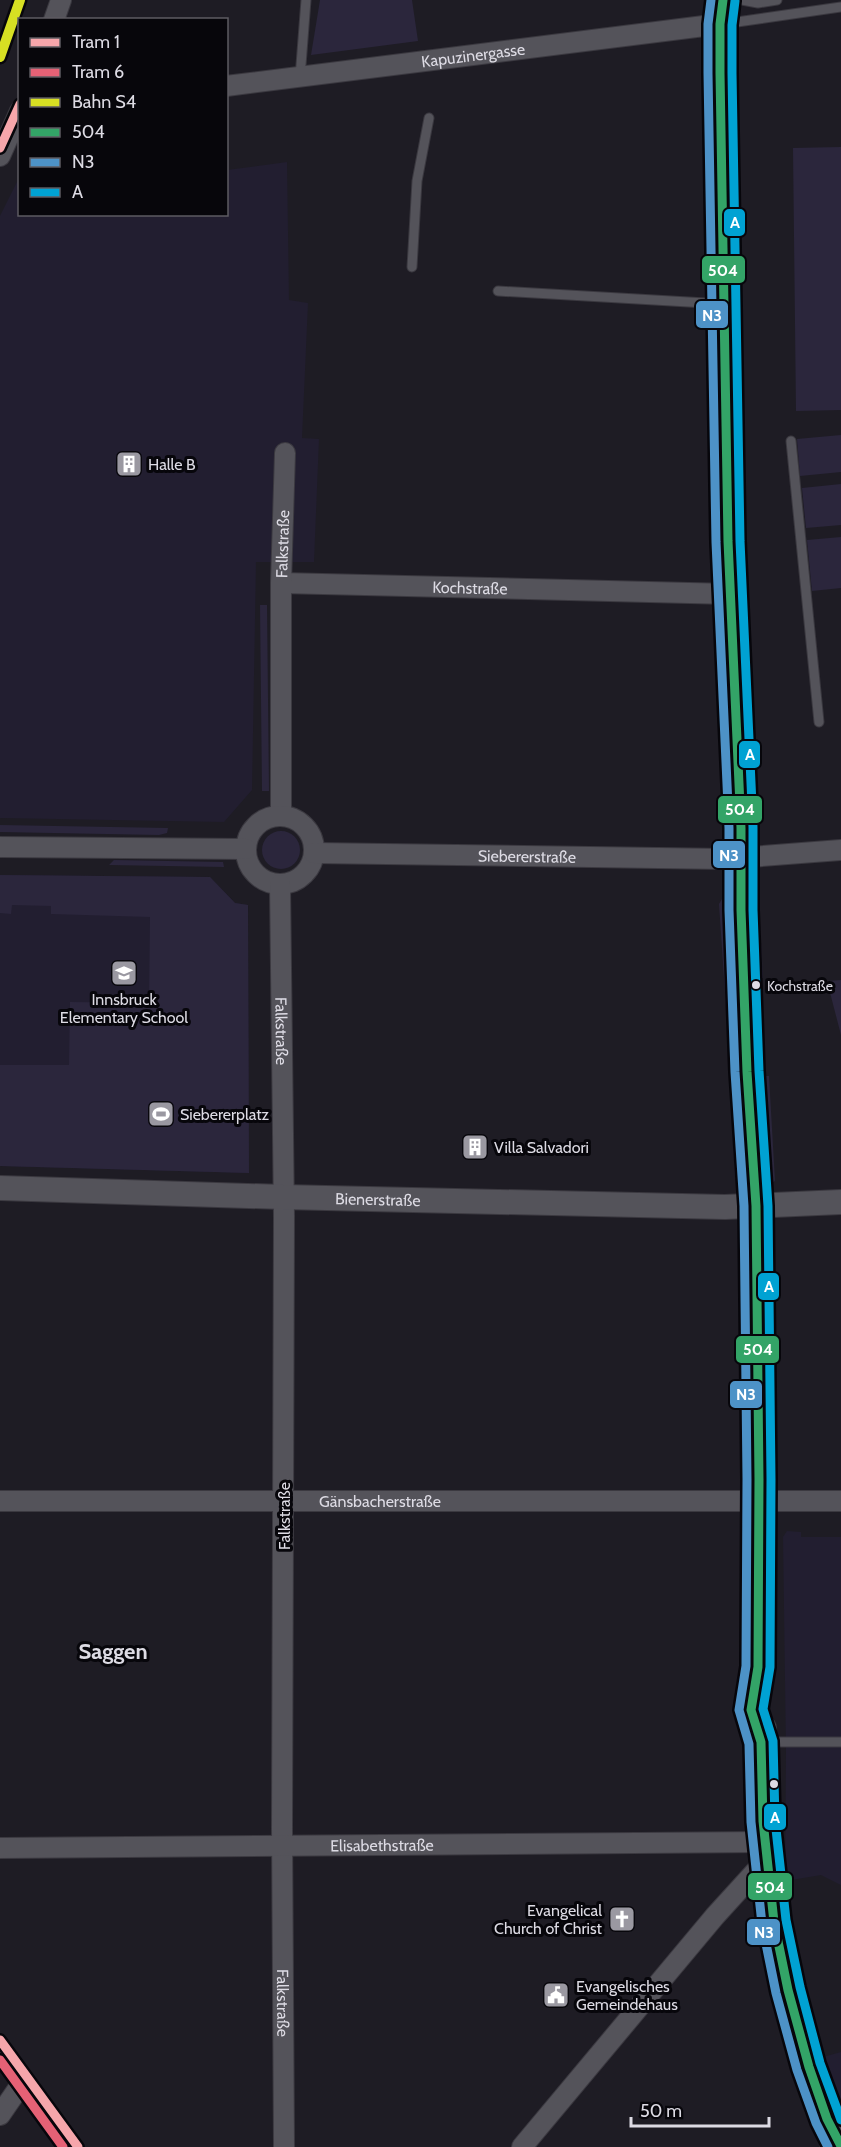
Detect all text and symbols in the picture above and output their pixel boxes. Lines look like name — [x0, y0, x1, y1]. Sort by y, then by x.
legend — [18, 18, 228, 216]
text: Tram 1 — [72, 31, 120, 53]
street label: Kapuzinergasse — [420, 40, 526, 71]
text: Tram 6 — [72, 61, 124, 83]
text: Bahn S4 — [72, 91, 136, 113]
text: 504 — [72, 121, 105, 143]
text: N3 — [72, 151, 94, 173]
text: A — [72, 181, 83, 203]
line badge: A — [723, 208, 746, 237]
text: A — [730, 213, 740, 232]
line badge: 504 — [701, 255, 746, 284]
text: 504 — [708, 261, 738, 280]
line badge: N3 — [695, 300, 729, 329]
text: N3 — [702, 306, 722, 325]
building icon: Halle B — [114, 449, 144, 479]
place label: Halle B — [148, 455, 196, 474]
street label: Falkstraße — [272, 510, 293, 578]
street label: Kochstraße — [432, 578, 508, 599]
line badge: A — [738, 740, 761, 769]
text: A — [745, 745, 755, 764]
line badge: 504 — [717, 795, 763, 824]
text: 504 — [725, 800, 755, 819]
line badge: N3 — [712, 840, 746, 869]
street label: Siebererstraße — [478, 846, 576, 867]
text: N3 — [719, 846, 739, 865]
school or university icon: Innsbruck Elementary School — [109, 958, 139, 988]
place label: Kochstraße — [767, 977, 833, 995]
marker: Kochstraße — [750, 979, 762, 991]
place label: Innsbruck Elementary School — [60, 990, 188, 1027]
street label: Falkstraße — [271, 997, 291, 1065]
sports icon: Siebererplatz — [146, 1099, 176, 1129]
place label: Siebererplatz — [180, 1105, 270, 1124]
building icon: Villa Salvadori — [460, 1132, 490, 1162]
place label: Villa Salvadori — [494, 1138, 589, 1157]
street label: Bienerstraße — [335, 1189, 421, 1210]
line badge: A — [757, 1272, 780, 1301]
text: A — [764, 1277, 774, 1296]
line badge: 504 — [735, 1335, 780, 1364]
text: 504 — [743, 1340, 773, 1359]
line badge: N3 — [729, 1380, 763, 1409]
text: N3 — [736, 1385, 756, 1404]
street label: Falkstraße — [275, 1482, 294, 1550]
street label: Gänsbacherstraße — [319, 1492, 441, 1511]
district label: Saggen — [78, 1638, 148, 1665]
unlabelled marker — [768, 1778, 780, 1790]
line badge: A — [763, 1803, 787, 1831]
text: A — [770, 1808, 780, 1827]
street label: Elisabethstraße — [330, 1836, 434, 1855]
line badge: 504 — [747, 1872, 793, 1901]
text: 504 — [755, 1878, 785, 1897]
place label: Evangelical Church of Christ — [494, 1901, 603, 1938]
church icon: Evangelical Church of Christ — [607, 1904, 637, 1934]
line badge: N3 — [746, 1918, 781, 1946]
text: N3 — [754, 1923, 774, 1942]
street label: Falkstraße — [273, 1969, 292, 2037]
place label: Evangelisches Gemeindehaus — [576, 1977, 678, 2014]
public building icon: Evangelisches Gemeindehaus — [541, 1980, 571, 2010]
scale bar — [631, 2090, 769, 2128]
text: 50 m — [640, 2100, 682, 2122]

